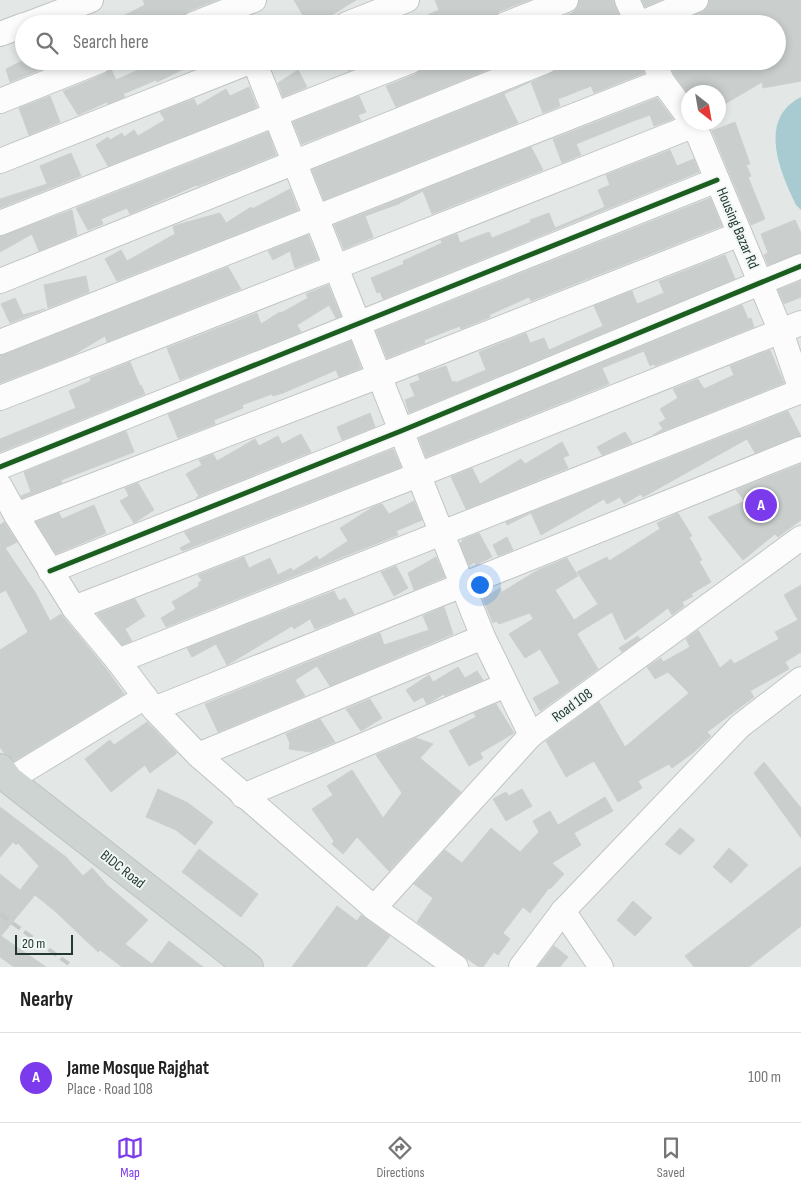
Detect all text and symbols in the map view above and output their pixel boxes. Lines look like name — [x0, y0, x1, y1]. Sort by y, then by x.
search box — [15, 15, 786, 70]
icon: search — [33, 29, 61, 57]
text: Search here — [73, 31, 149, 54]
north arrow — [681, 85, 726, 130]
street label: Housing Bazar Rd — [712, 185, 763, 272]
pin: A — [745, 486, 777, 524]
your location — [467, 572, 493, 598]
street label: Road 108 — [548, 684, 596, 727]
street label: BIDC Road — [96, 846, 149, 893]
scale bar — [15, 932, 72, 955]
text: 20 m — [22, 935, 45, 952]
text: Nearby — [20, 987, 73, 1012]
text: Jame Mosque Rajghat — [67, 1057, 209, 1080]
text: A — [32, 1068, 40, 1087]
text: 100 m — [748, 1068, 781, 1087]
text: Place · Road 108 — [67, 1080, 153, 1099]
tab: Map — [116, 1134, 144, 1181]
tab: Directions — [376, 1134, 425, 1181]
tab: Saved — [657, 1134, 685, 1181]

